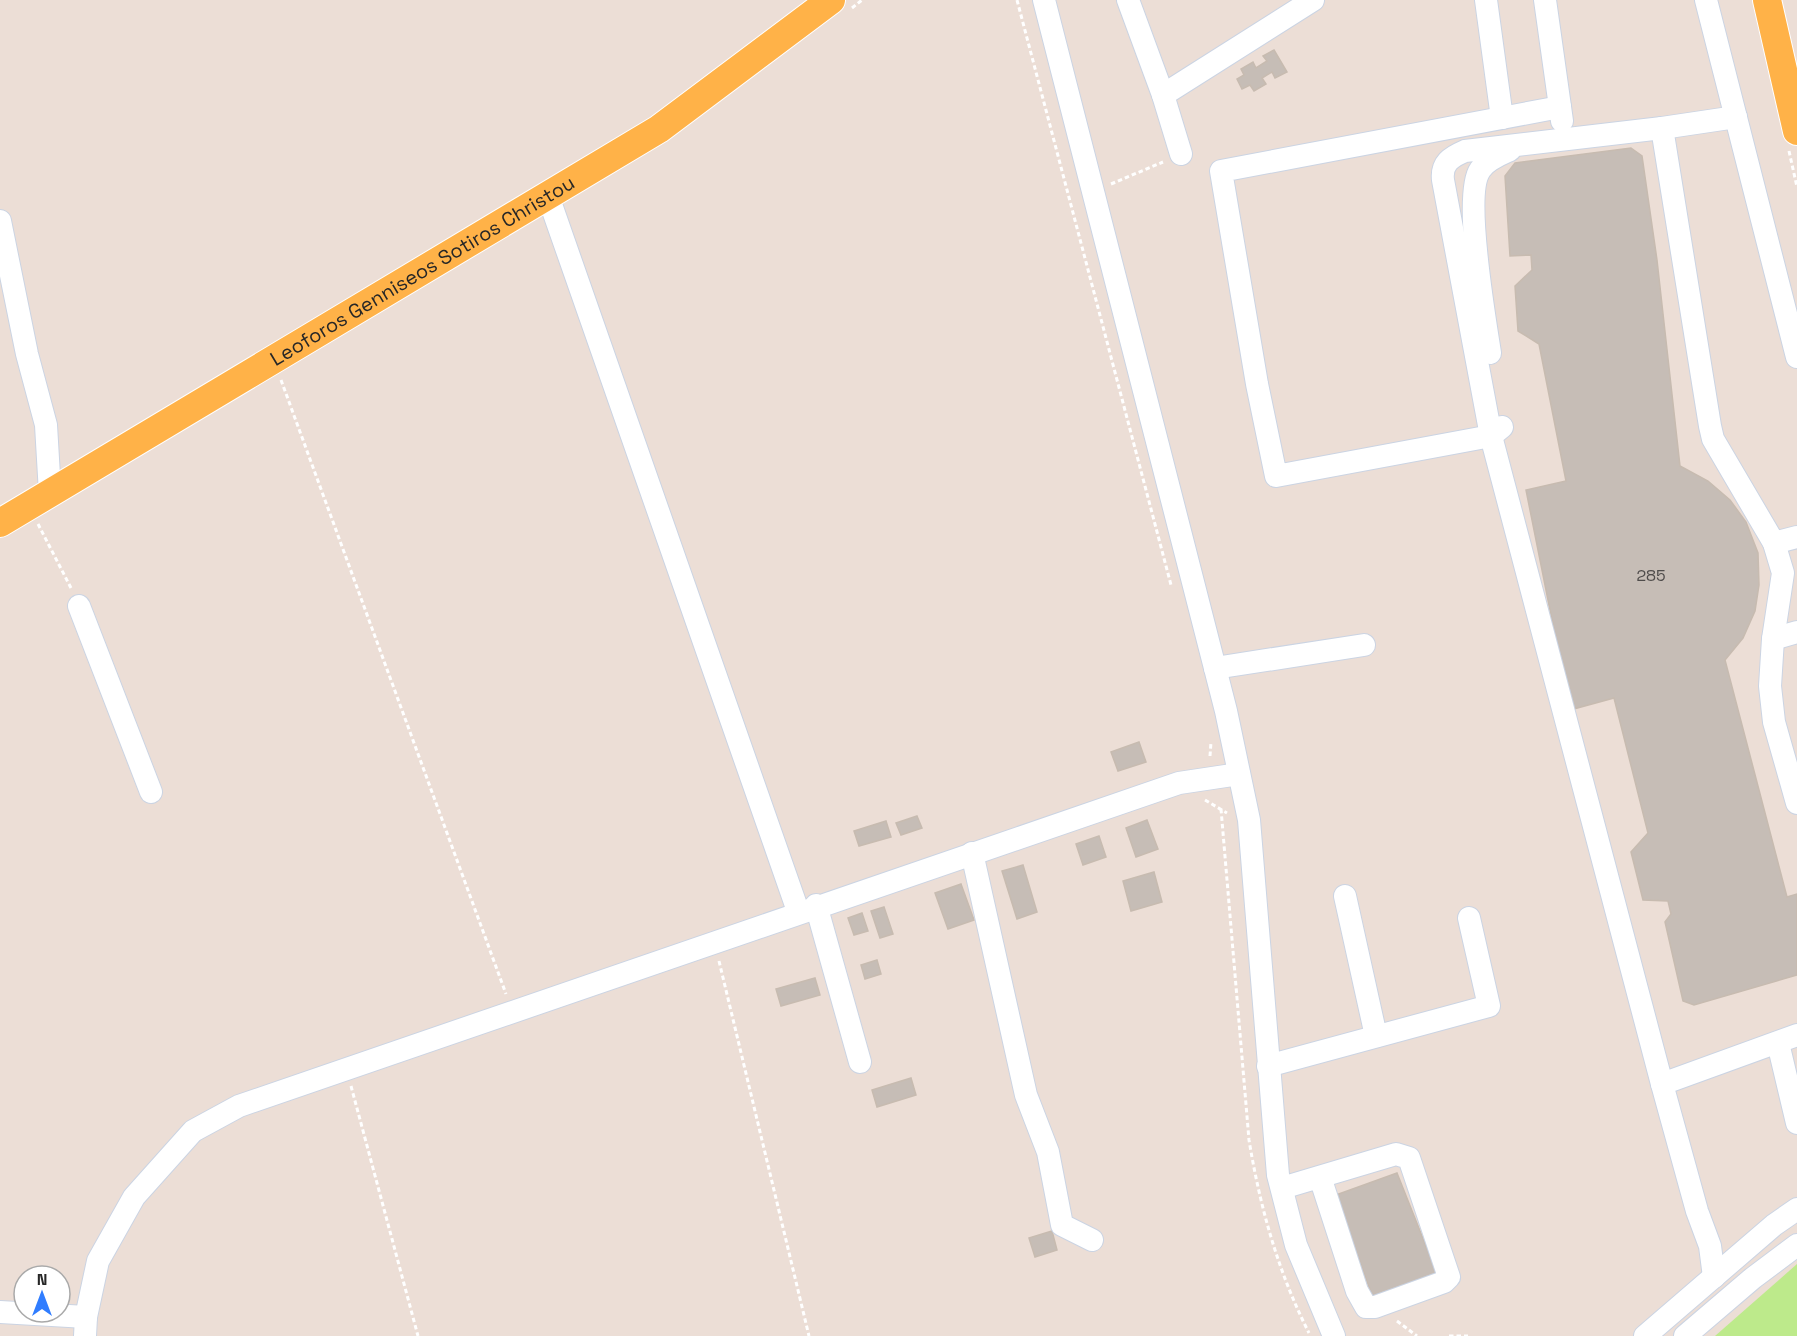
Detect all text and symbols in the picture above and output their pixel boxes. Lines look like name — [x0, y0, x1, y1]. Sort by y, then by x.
street label: Leoforos Genniseos Sotiros Christou — [265, 169, 579, 372]
house number: 285 — [1636, 565, 1666, 586]
north arrow — [12, 1264, 72, 1324]
text: N — [37, 1269, 47, 1290]

